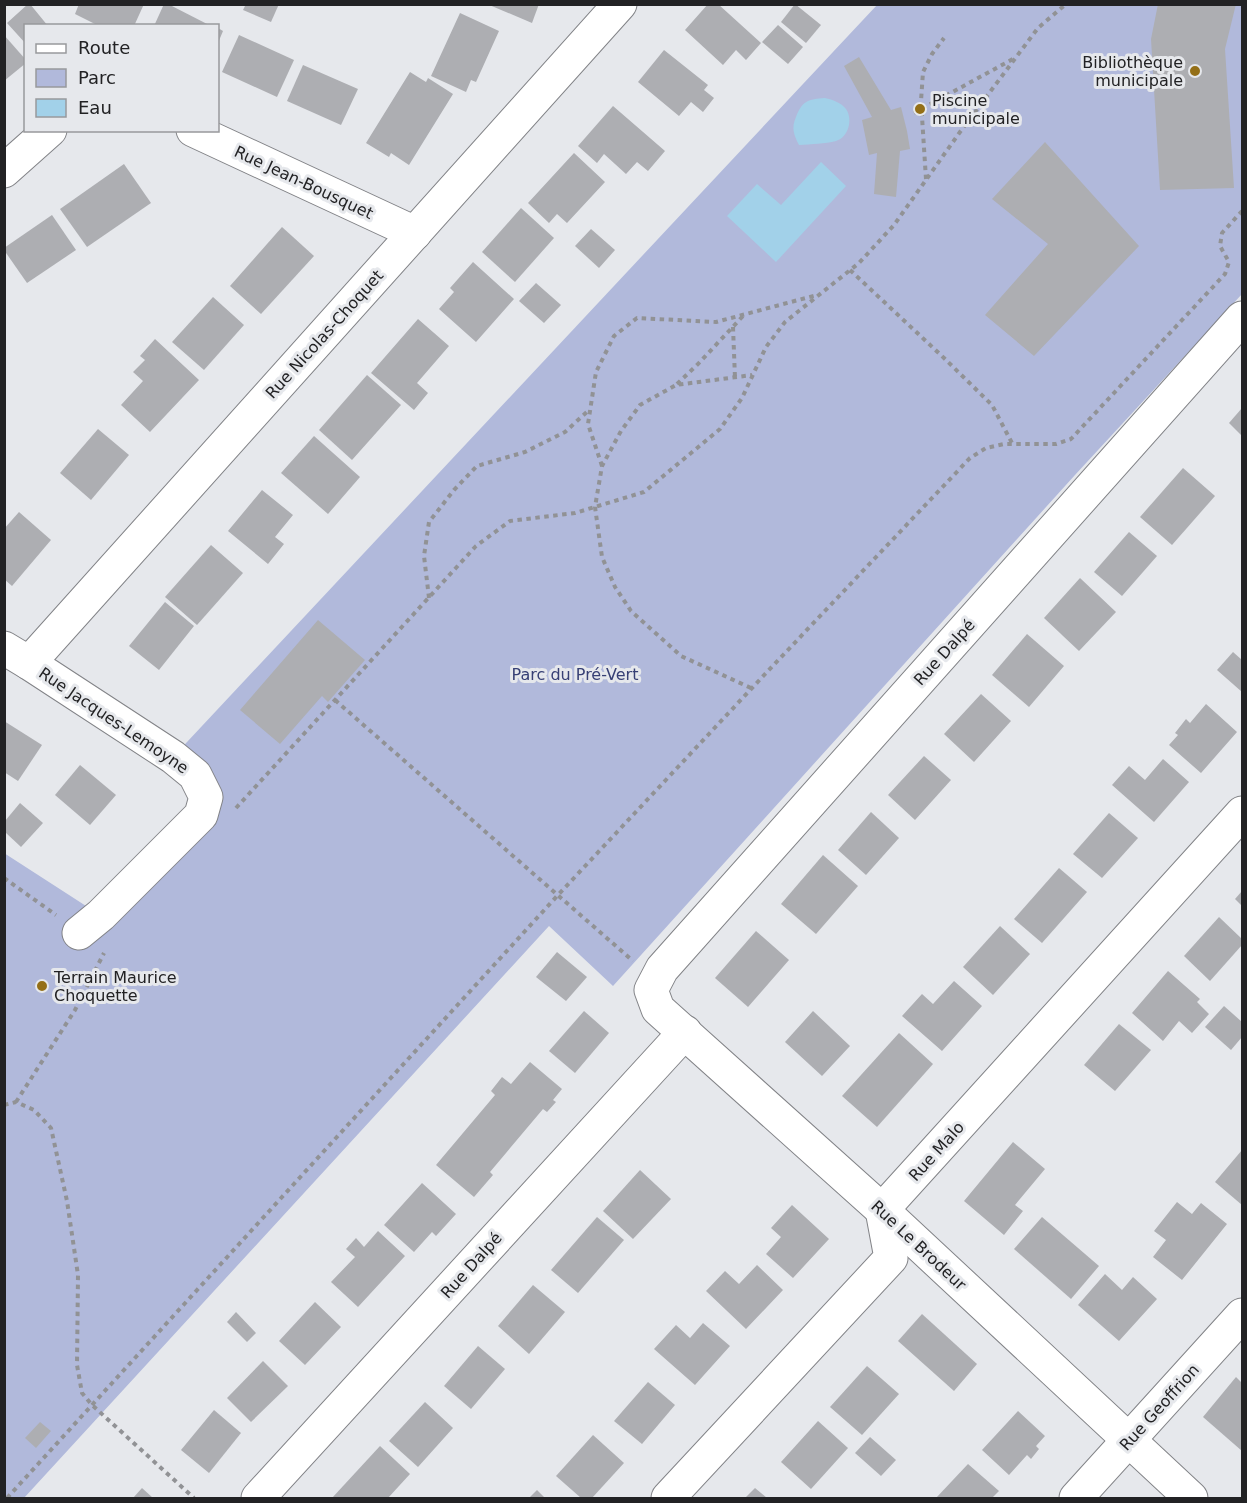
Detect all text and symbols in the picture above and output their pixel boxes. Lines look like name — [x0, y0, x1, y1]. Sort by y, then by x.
legend — [24, 24, 219, 132]
text: Route — [78, 37, 130, 58]
place label: Bibliothèque municipale — [1082, 53, 1183, 90]
marker: Bibliothèque municipale — [1188, 64, 1202, 78]
text: Parc — [78, 67, 116, 88]
place label: Piscine municipale — [932, 91, 1020, 128]
text: Eau — [78, 97, 112, 118]
marker: Piscine municipale — [913, 102, 927, 116]
street label: Rue Jean-Bousquet — [231, 142, 376, 223]
street label: Rue Nicolas-Choquet — [262, 266, 387, 403]
street label: Rue Dalpé — [910, 615, 979, 689]
street label: Rue Jacques-Lemoyne — [35, 663, 192, 778]
park label: Parc du Pré-Vert — [512, 665, 638, 684]
place label: Terrain Maurice Choquette — [53, 968, 177, 1005]
marker: Terrain Maurice Choquette — [35, 979, 49, 993]
street label: Rue Malo — [905, 1118, 968, 1185]
street label: Rue Le Brodeur — [867, 1197, 970, 1294]
street label: Rue Dalpé — [437, 1228, 506, 1302]
street label: Rue Geoffrion — [1116, 1360, 1203, 1454]

